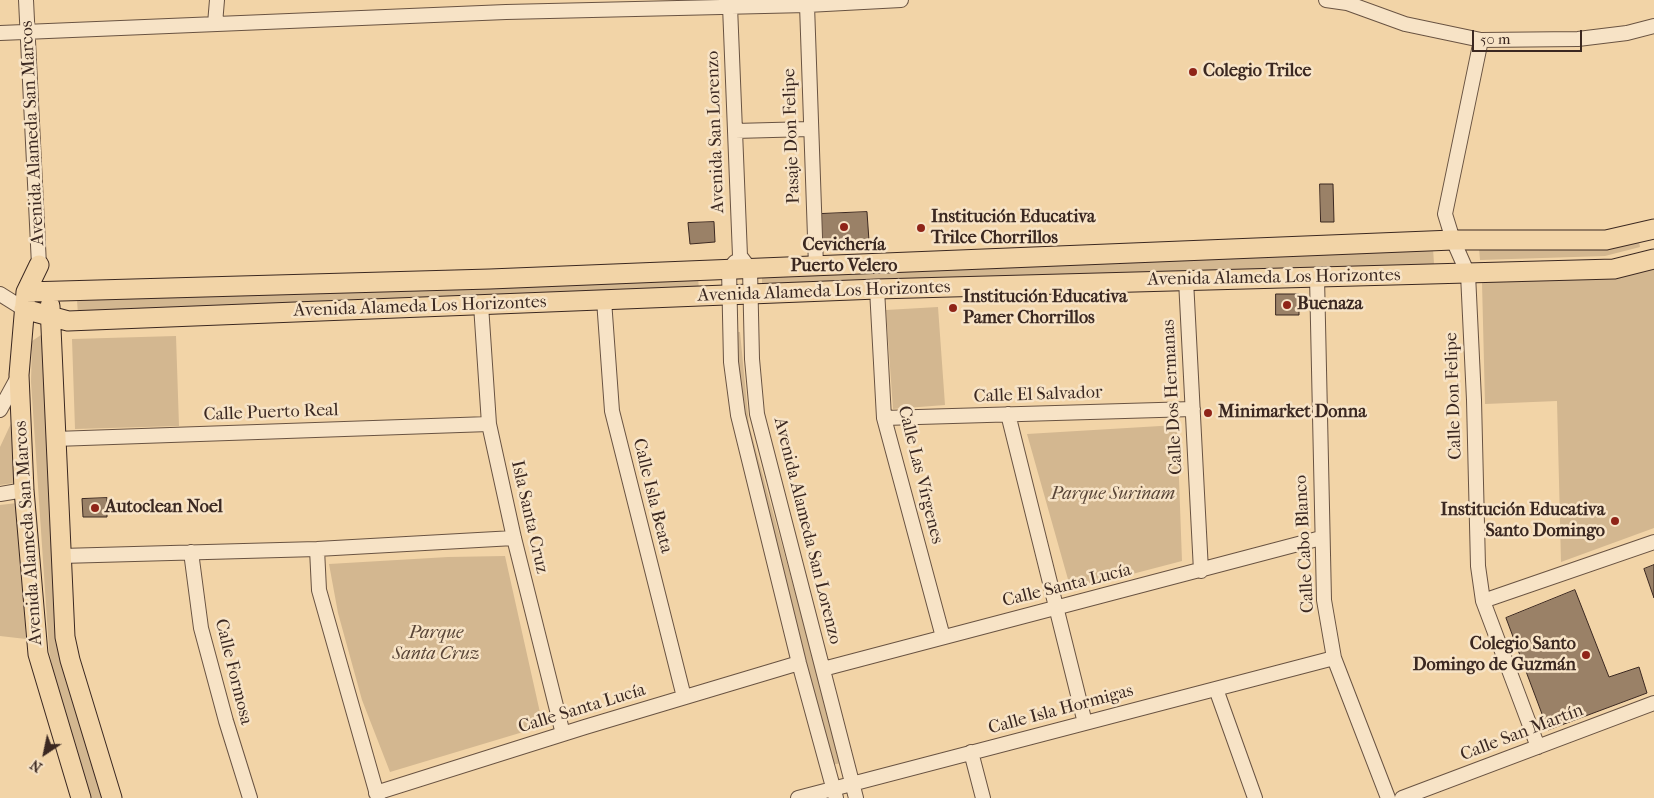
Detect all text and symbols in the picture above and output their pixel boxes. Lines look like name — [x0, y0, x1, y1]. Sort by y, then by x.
street label: Avenida Alameda San Marcos — [16, 20, 50, 246]
scale bar — [1474, 20, 1584, 52]
text: 50 m — [1480, 30, 1510, 48]
street label: Avenida San Lorenzo — [702, 51, 730, 213]
place label: Colegio Trilce — [1203, 61, 1311, 83]
marker: Colegio Trilce — [1187, 66, 1199, 78]
street label: Pasaje Don Felipe — [779, 68, 805, 204]
place label: Institución Educativa Trilce Chorrillos — [931, 207, 1095, 250]
marker: Cevichería Puerto Velero — [838, 221, 850, 233]
marker: Institución Educativa Trilce Chorrillos — [915, 222, 927, 234]
place label: Cevichería Puerto Velero — [791, 235, 897, 278]
street label: Avenida Alameda Los Horizontes — [1147, 265, 1401, 291]
street label: Avenida Alameda Los Horizontes — [697, 277, 951, 307]
place label: Institución Educativa Pamer Chorrillos — [963, 287, 1127, 330]
street label: Avenida Alameda Los Horizontes — [293, 292, 547, 322]
place label: Buenaza — [1297, 294, 1363, 316]
marker: Buenaza — [1281, 299, 1293, 311]
marker: Institución Educativa Pamer Chorrillos — [947, 302, 959, 314]
street label: Calle Dos Hermanas — [1158, 319, 1188, 475]
street label: Calle Don Felipe — [1441, 332, 1467, 460]
street label: Calle El Salvador — [973, 382, 1103, 408]
street label: Calle Puerto Real — [203, 400, 339, 426]
place label: Minimarket Donna — [1218, 402, 1366, 424]
street label: Calle Las Vírgenes — [892, 404, 948, 546]
marker: Minimarket Donna — [1202, 407, 1214, 419]
street label: Avenida Alameda San Lorenzo — [768, 415, 846, 647]
street label: Avenida Alameda San Marcos — [10, 420, 48, 646]
street label: Calle Isla Beata — [627, 436, 677, 556]
street label: Isla Santa Cruz — [506, 458, 552, 576]
street label: Calle Cabo Blanco — [1291, 474, 1319, 614]
park label: Parque Surinam — [1051, 484, 1175, 506]
place label: Autoclean Noel — [105, 497, 223, 519]
place label: Institución Educativa Santo Domingo — [1441, 500, 1605, 542]
marker: Autoclean Noel — [89, 502, 101, 514]
marker: Institución Educativa Santo Domingo — [1609, 515, 1621, 527]
street label: Calle Santa Lucía — [1000, 560, 1134, 612]
street label: Calle Formosa — [209, 617, 257, 727]
park label: Parque Santa Cruz — [392, 623, 480, 666]
place label: Colegio Santo Domingo de Guzmán — [1413, 634, 1576, 676]
marker: Colegio Santo Domingo de Guzmán — [1580, 649, 1592, 661]
street label: Calle Santa Lucía — [516, 679, 648, 739]
street label: Calle Isla Hormigas — [986, 680, 1136, 740]
street label: Calle San Martín — [1458, 700, 1586, 766]
north arrow — [20, 728, 70, 778]
text: N — [27, 756, 45, 776]

